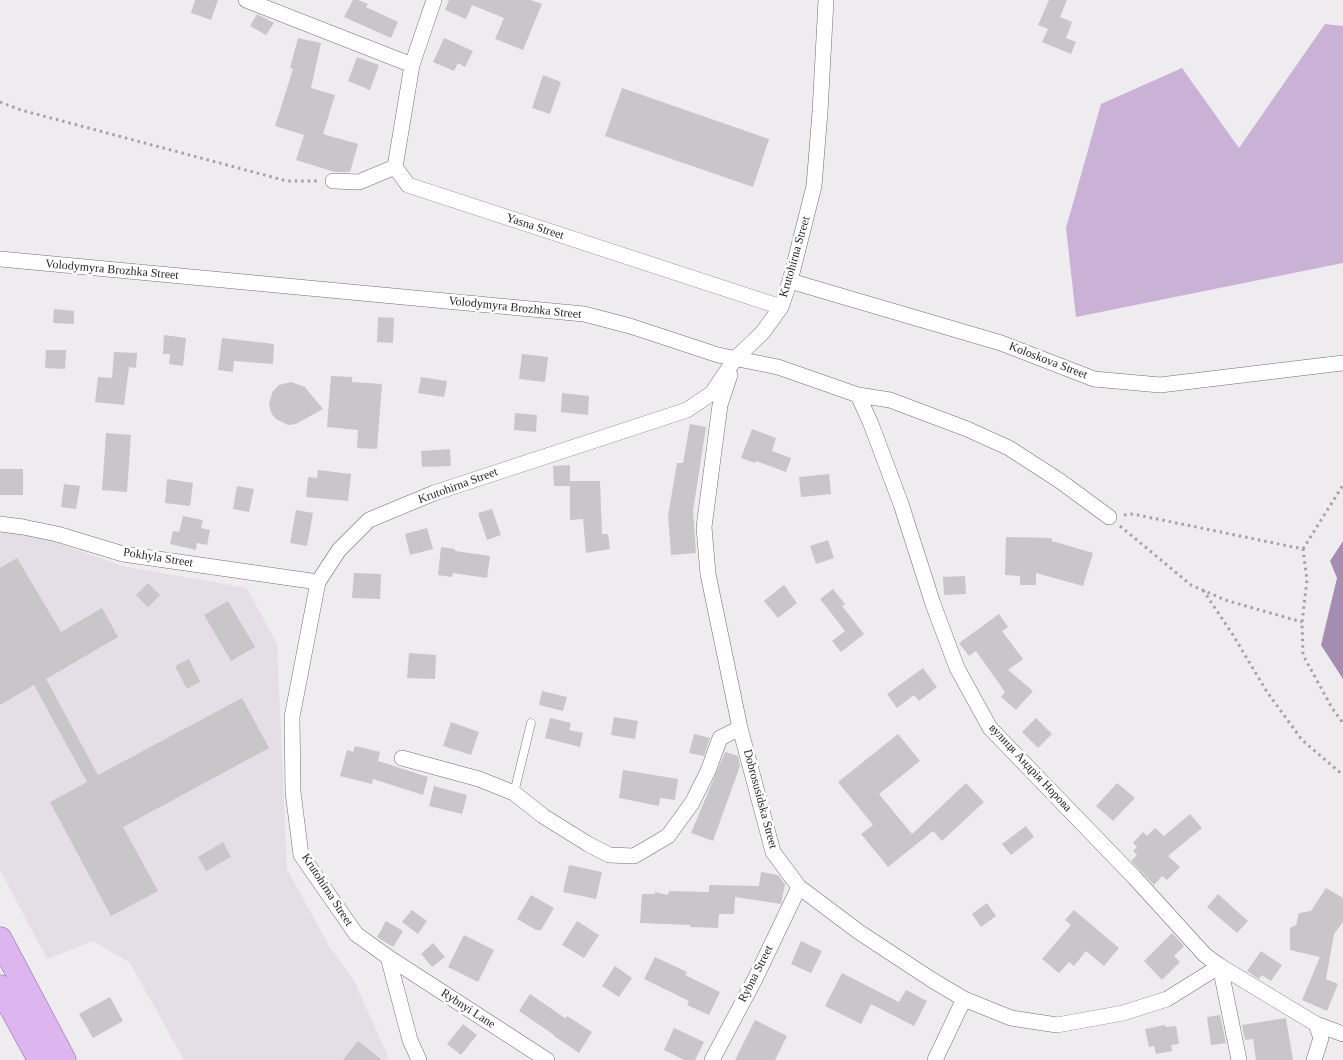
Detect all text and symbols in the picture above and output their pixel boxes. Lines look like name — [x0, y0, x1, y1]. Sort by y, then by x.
street label: Yasna Street — [504, 211, 566, 243]
street label: Krutohirna Street — [777, 215, 813, 299]
street label: Volodymyra Brozhka Street — [45, 257, 179, 283]
street label: Volodymyra Brozhka Street — [448, 294, 582, 322]
street label: Koloskova Street — [1007, 339, 1089, 383]
street label: Krutohirna Street — [416, 465, 500, 507]
street label: Pokhyla Street — [122, 545, 194, 571]
street label: вулиця Андрія Норова — [986, 721, 1074, 815]
street label: Dobrosusidska Street — [740, 748, 780, 850]
street label: Krutohirna Street — [298, 851, 356, 929]
street label: Rybna Street — [736, 943, 776, 1005]
street label: Rybnyi Lane — [438, 986, 498, 1032]

